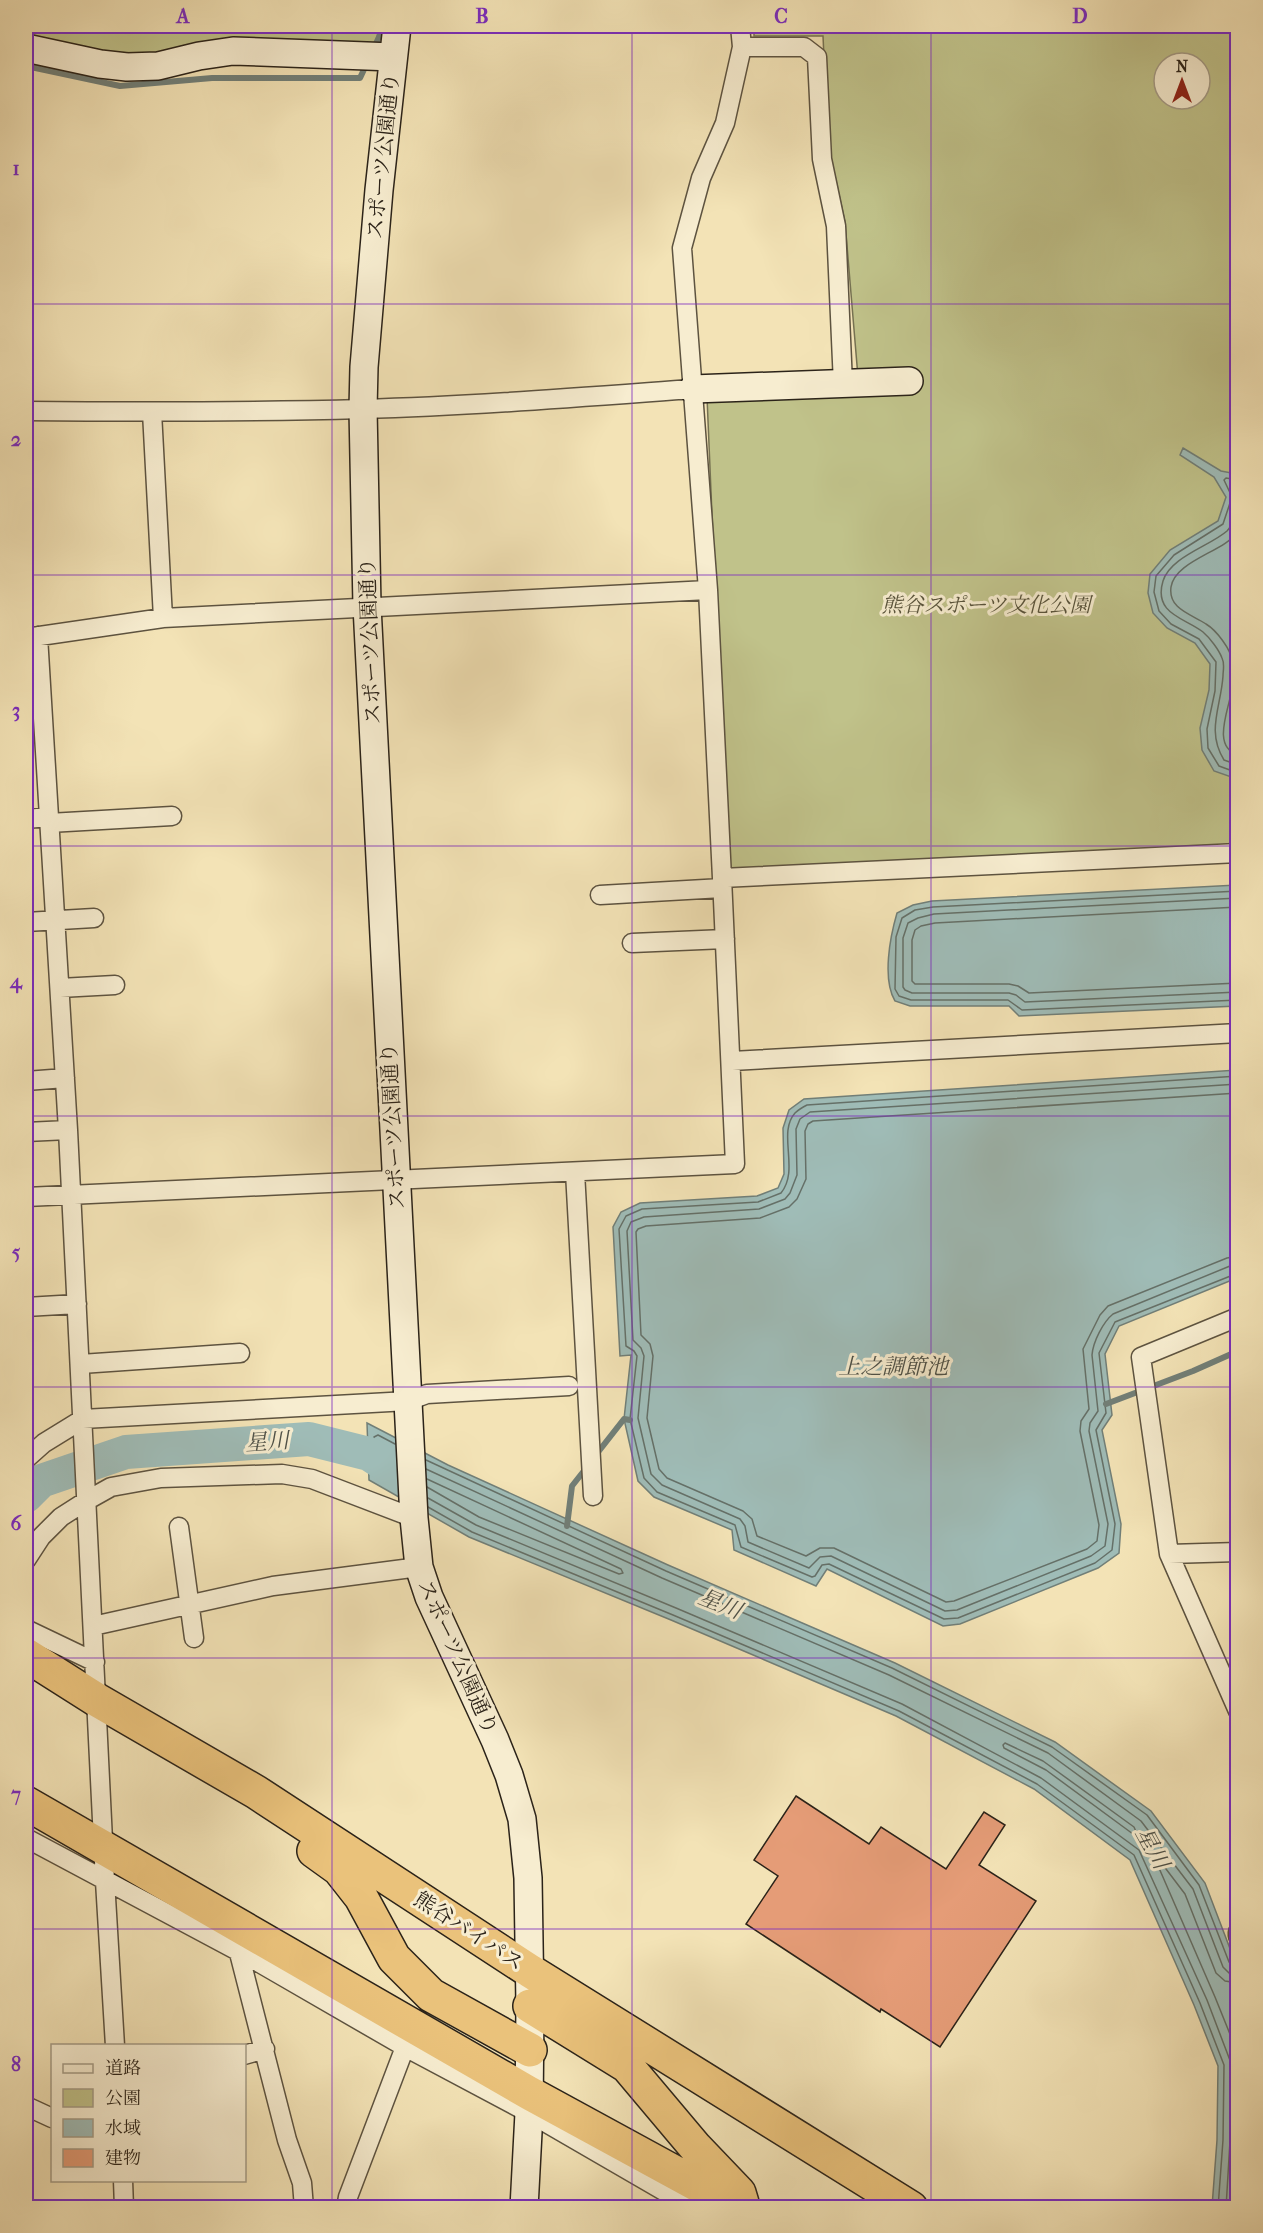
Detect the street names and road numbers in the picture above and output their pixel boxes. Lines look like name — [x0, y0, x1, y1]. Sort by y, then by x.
street label: スポーツ公園通り — [362, 72, 404, 240]
street label: スポーツ公園通り — [355, 557, 385, 725]
street label: スポーツ公園通り — [377, 1042, 409, 1210]
street label: スポーツ公園通り — [413, 1576, 503, 1738]
street label: 熊谷バイパス — [410, 1887, 528, 1975]

